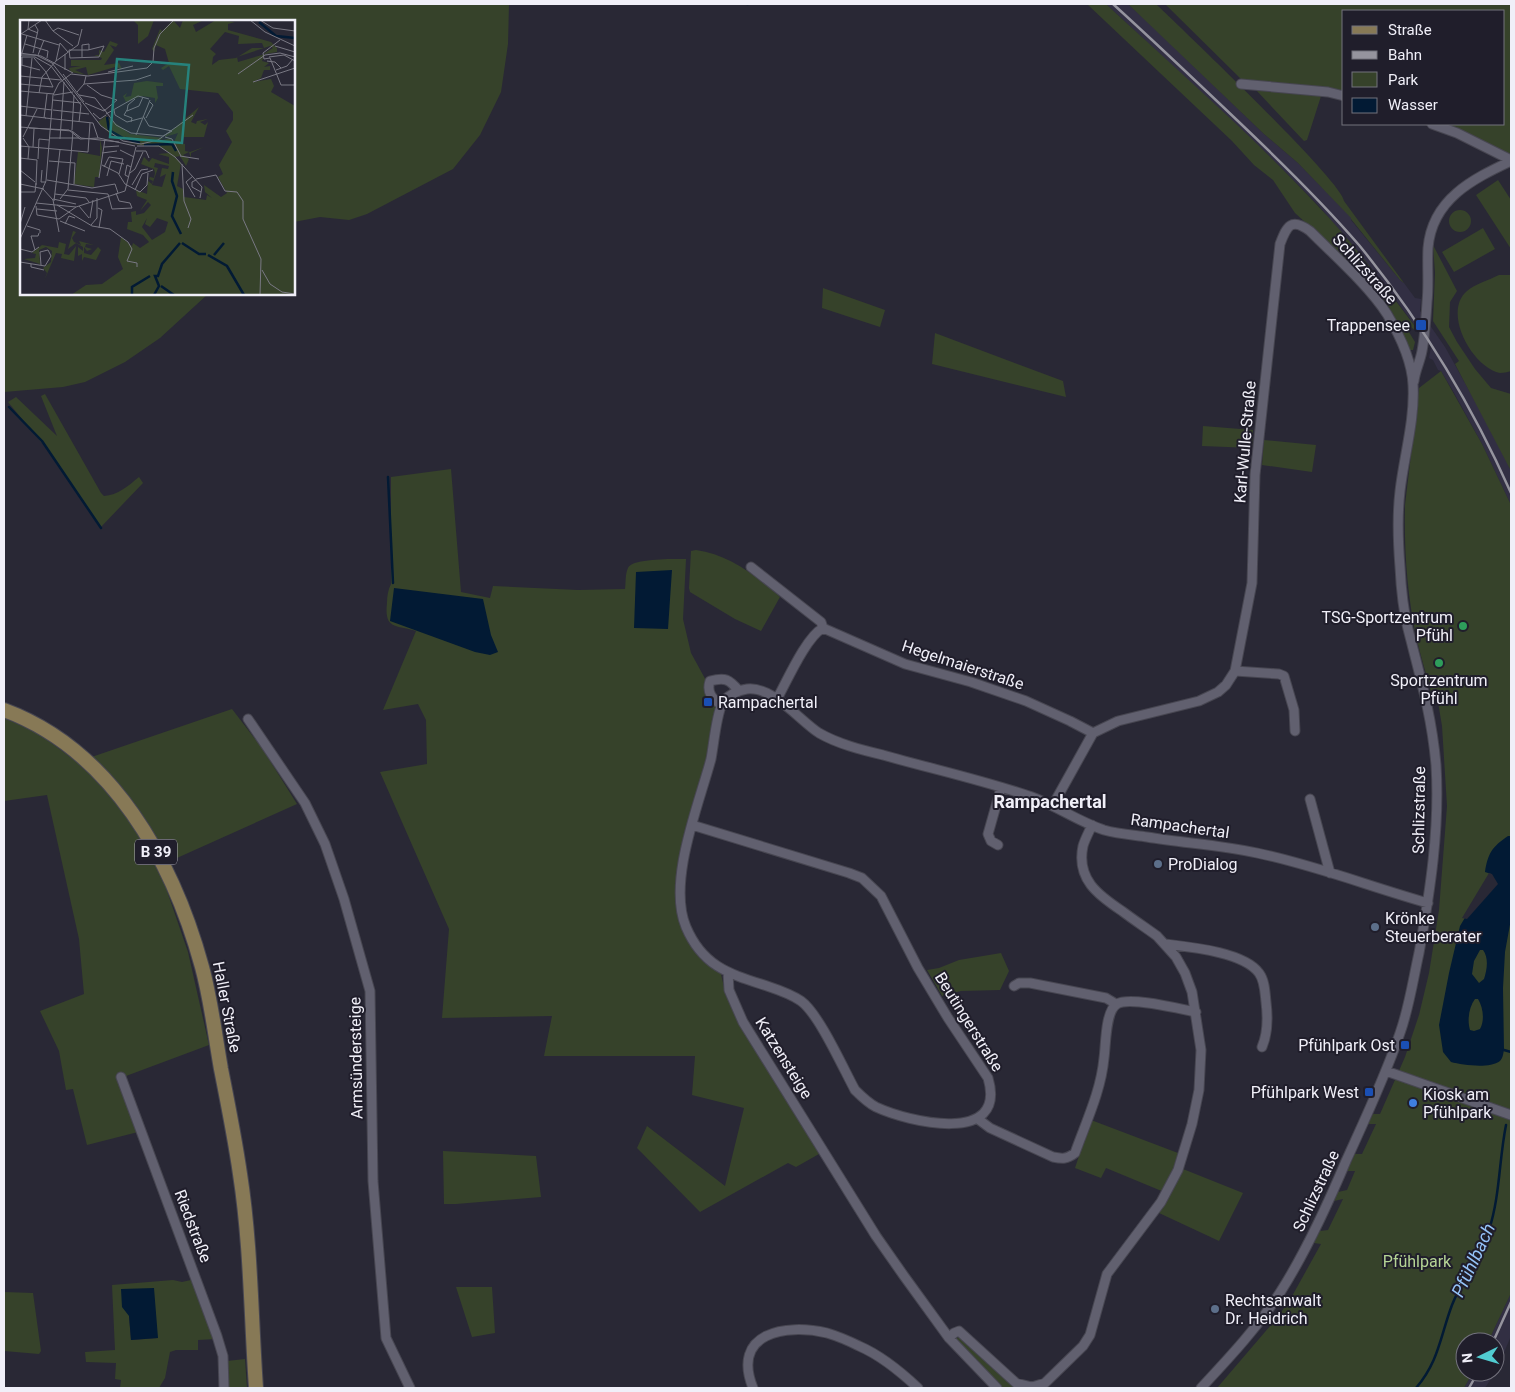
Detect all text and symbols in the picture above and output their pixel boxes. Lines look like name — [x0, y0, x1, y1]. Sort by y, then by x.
legend — [1342, 10, 1505, 125]
inset map — [20, 20, 295, 295]
text: Straße — [1388, 21, 1432, 39]
text: Bahn — [1388, 46, 1422, 64]
text: Park — [1388, 71, 1419, 89]
text: Wasser — [1388, 96, 1438, 114]
street label: Schlizstraße — [1329, 230, 1401, 308]
place label: Trappensee — [1327, 316, 1410, 335]
marker: Trappensee — [1414, 318, 1428, 332]
street label: Karl-Wulle-Straße — [1230, 380, 1260, 504]
place label: TSG-Sportzentrum Pfühl — [1321, 608, 1453, 645]
marker: TSG-Sportzentrum Pfühl — [1457, 620, 1469, 632]
street label: Hegelmaierstraße — [900, 636, 1026, 694]
marker: Sportzentrum Pfühl — [1433, 657, 1445, 669]
place label: Sportzentrum Pfühl — [1390, 671, 1488, 708]
place label: Rampachertal — [718, 693, 818, 712]
marker: Rampachertal — [702, 696, 714, 708]
street label: Schlizstraße — [1409, 766, 1429, 854]
district label: Rampachertal — [993, 791, 1107, 812]
street label: Rampachertal — [1129, 810, 1231, 842]
road number: B 39 — [135, 840, 177, 864]
place label: ProDialog — [1168, 855, 1238, 874]
marker: ProDialog — [1152, 858, 1164, 870]
place label: Krönke Steuerberater — [1385, 909, 1482, 946]
marker: Krönke Steuerberater — [1369, 921, 1381, 933]
street label: Haller Straße — [209, 960, 245, 1054]
street label: Beutingerstraße — [931, 969, 1007, 1075]
street label: Armsündersteige — [345, 997, 367, 1119]
street label: Katzensteige — [751, 1014, 817, 1102]
place label: Pfühlpark Ost — [1298, 1036, 1395, 1055]
marker: Pfühlpark Ost — [1399, 1039, 1411, 1051]
place label: Pfühlpark West — [1251, 1083, 1359, 1102]
place label: Kiosk am Pfühlpark — [1423, 1085, 1492, 1122]
marker: Pfühlpark West — [1363, 1086, 1375, 1098]
marker: Kiosk am Pfühlpark — [1407, 1097, 1419, 1109]
street label: Schlizstraße — [1289, 1147, 1343, 1235]
street label: Riedstraße — [170, 1187, 216, 1265]
water label: Pfühlbach — [1447, 1220, 1499, 1300]
park label: Pfühlpark — [1383, 1252, 1452, 1271]
place label: Rechtsanwalt Dr. Heidrich — [1225, 1291, 1321, 1328]
marker: Rechtsanwalt Dr. Heidrich — [1209, 1303, 1221, 1315]
north arrow — [1455, 1332, 1505, 1382]
text: N — [1459, 1353, 1475, 1364]

